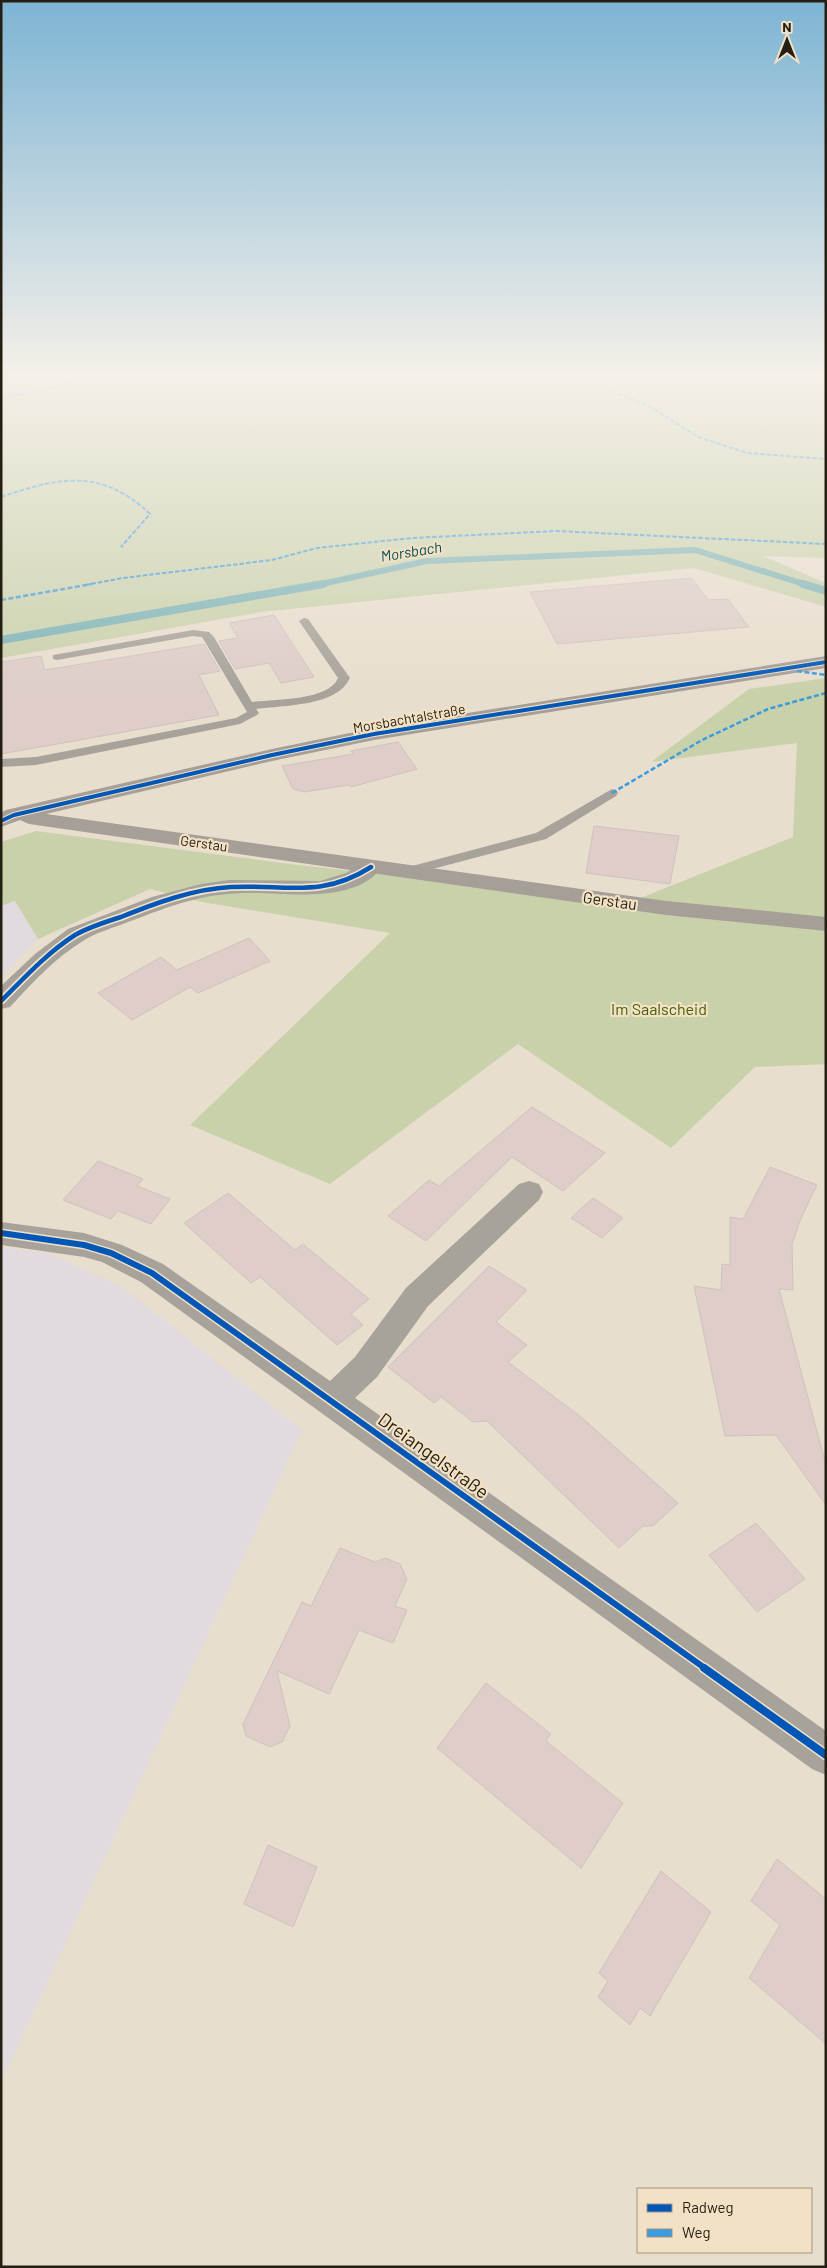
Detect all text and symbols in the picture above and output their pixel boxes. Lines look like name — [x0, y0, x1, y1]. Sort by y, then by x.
north arrow — [762, 15, 812, 65]
text: N — [782, 18, 792, 35]
water label: Morsbach — [379, 537, 443, 565]
street label: Morsbachtalstraße — [351, 700, 467, 736]
street label: Gerstau — [179, 831, 229, 855]
street label: Gerstau — [582, 887, 638, 913]
park label: Im Saalscheid — [611, 999, 707, 1018]
street label: Dreiangelstraße — [374, 1407, 494, 1503]
legend — [637, 2188, 812, 2253]
text: Radweg — [682, 2198, 734, 2216]
text: Weg — [682, 2223, 710, 2241]

